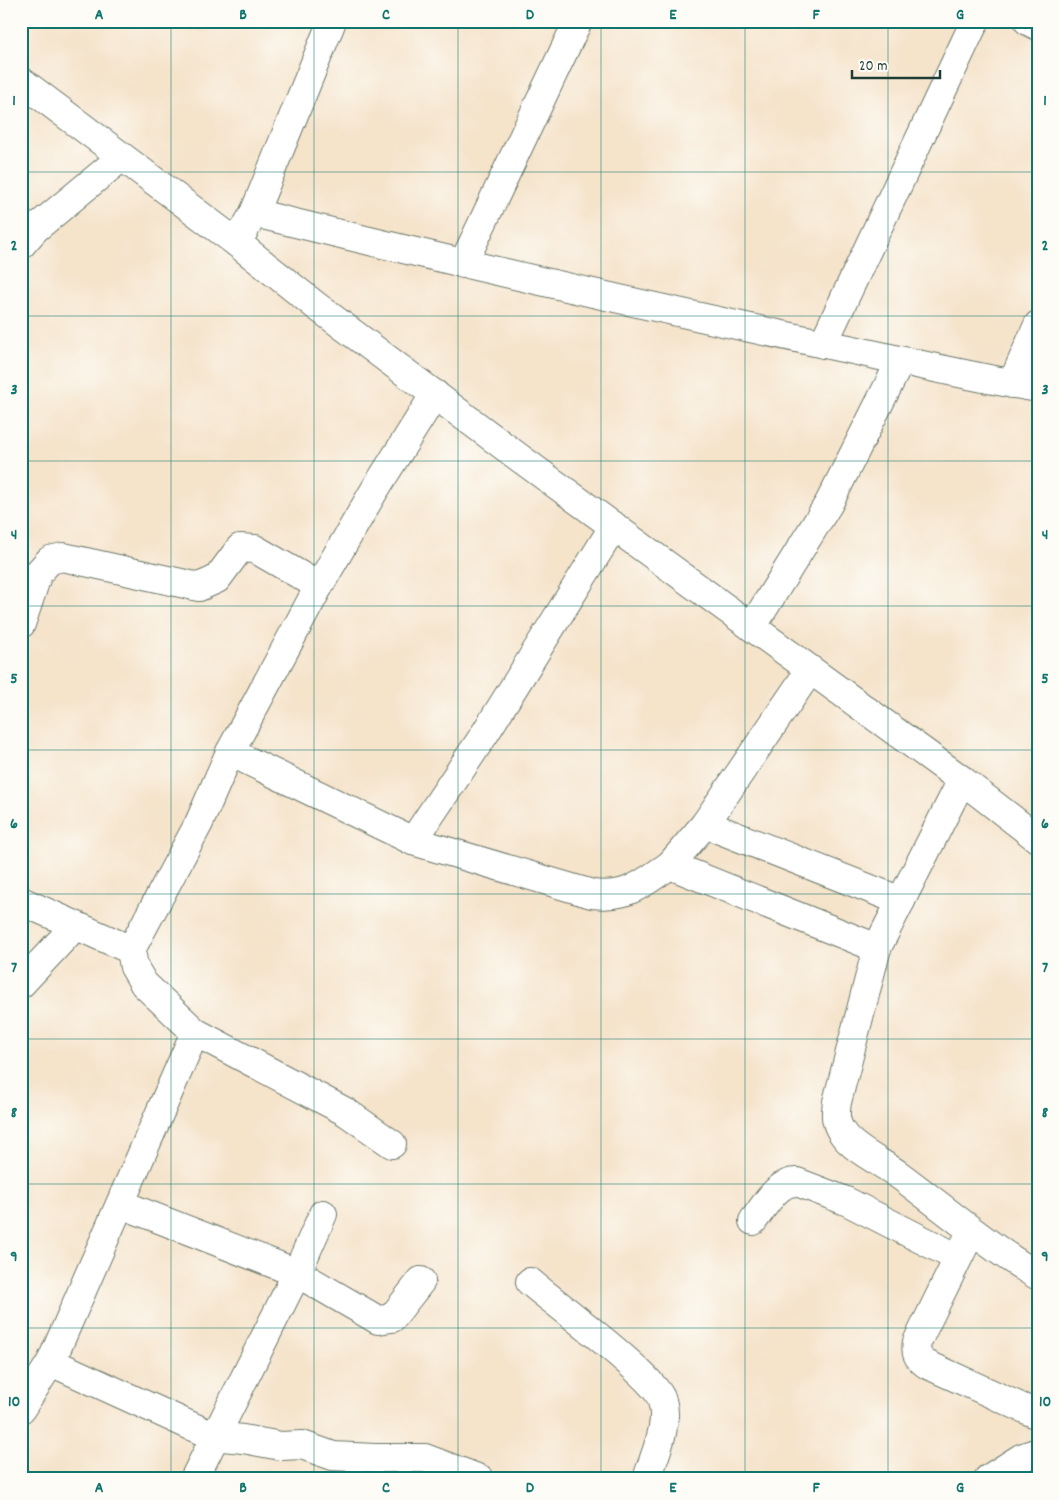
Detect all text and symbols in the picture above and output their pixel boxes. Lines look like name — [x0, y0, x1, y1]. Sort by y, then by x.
text: A — [95, 4, 104, 27]
text: B — [239, 4, 247, 27]
text: C — [382, 4, 390, 27]
text: D — [526, 4, 535, 27]
text: E — [669, 4, 677, 27]
text: F — [812, 4, 820, 27]
text: G — [956, 4, 964, 27]
scale bar — [852, 48, 939, 80]
text: 20 m — [859, 56, 887, 78]
text: 1 — [12, 90, 16, 113]
text: 1 — [1043, 90, 1047, 113]
text: 2 — [11, 235, 18, 258]
text: 2 — [1042, 235, 1049, 258]
text: 3 — [10, 379, 18, 402]
text: 3 — [1041, 379, 1049, 402]
text: 4 — [11, 524, 17, 547]
text: 4 — [1042, 524, 1048, 547]
text: 5 — [10, 668, 18, 691]
text: 5 — [1041, 668, 1049, 691]
text: 6 — [10, 813, 18, 836]
text: 6 — [1041, 813, 1049, 836]
text: 7 — [11, 957, 17, 980]
text: 7 — [1042, 957, 1048, 980]
text: 8 — [11, 1102, 18, 1125]
text: 8 — [1042, 1102, 1049, 1125]
text: 9 — [10, 1246, 18, 1269]
text: 9 — [1041, 1246, 1049, 1269]
text: 10 — [8, 1391, 20, 1414]
text: 10 — [1039, 1391, 1051, 1414]
text: A — [95, 1477, 104, 1500]
text: B — [239, 1477, 247, 1500]
text: C — [382, 1477, 390, 1500]
text: D — [526, 1477, 535, 1500]
text: E — [669, 1477, 677, 1500]
text: F — [812, 1477, 820, 1500]
text: G — [956, 1477, 964, 1500]

